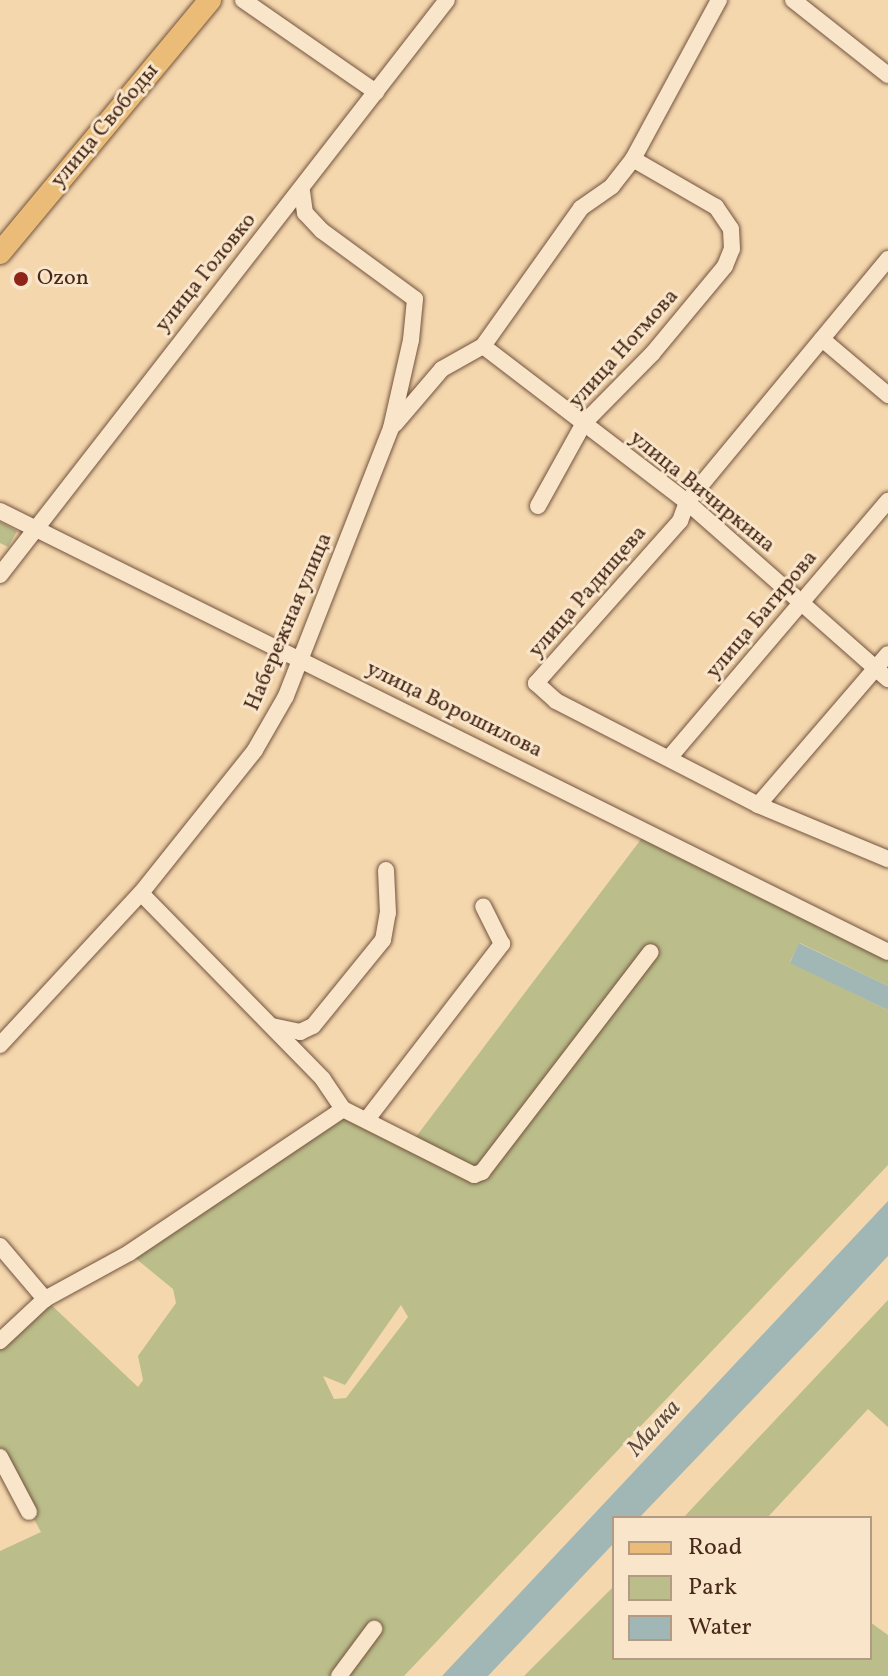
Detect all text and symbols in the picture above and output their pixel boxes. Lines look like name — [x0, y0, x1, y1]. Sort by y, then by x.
street label: улица Свободы — [45, 58, 165, 194]
street label: улица Головко — [150, 208, 262, 338]
place label: Ozon — [37, 266, 89, 292]
marker: Ozon — [12, 270, 30, 288]
street label: улица Ногмова — [563, 284, 685, 414]
street label: улица Вичиркина — [624, 425, 780, 559]
street label: улица Радищева — [523, 520, 653, 664]
street label: Набережная улица — [239, 529, 339, 715]
street label: улица Багирова — [701, 545, 823, 685]
street label: улица Ворошилова — [362, 656, 546, 764]
water label: Малка — [622, 1395, 688, 1463]
legend — [612, 1516, 872, 1660]
text: Road — [688, 1531, 742, 1565]
text: Park — [688, 1571, 737, 1605]
text: Water — [688, 1611, 752, 1645]

